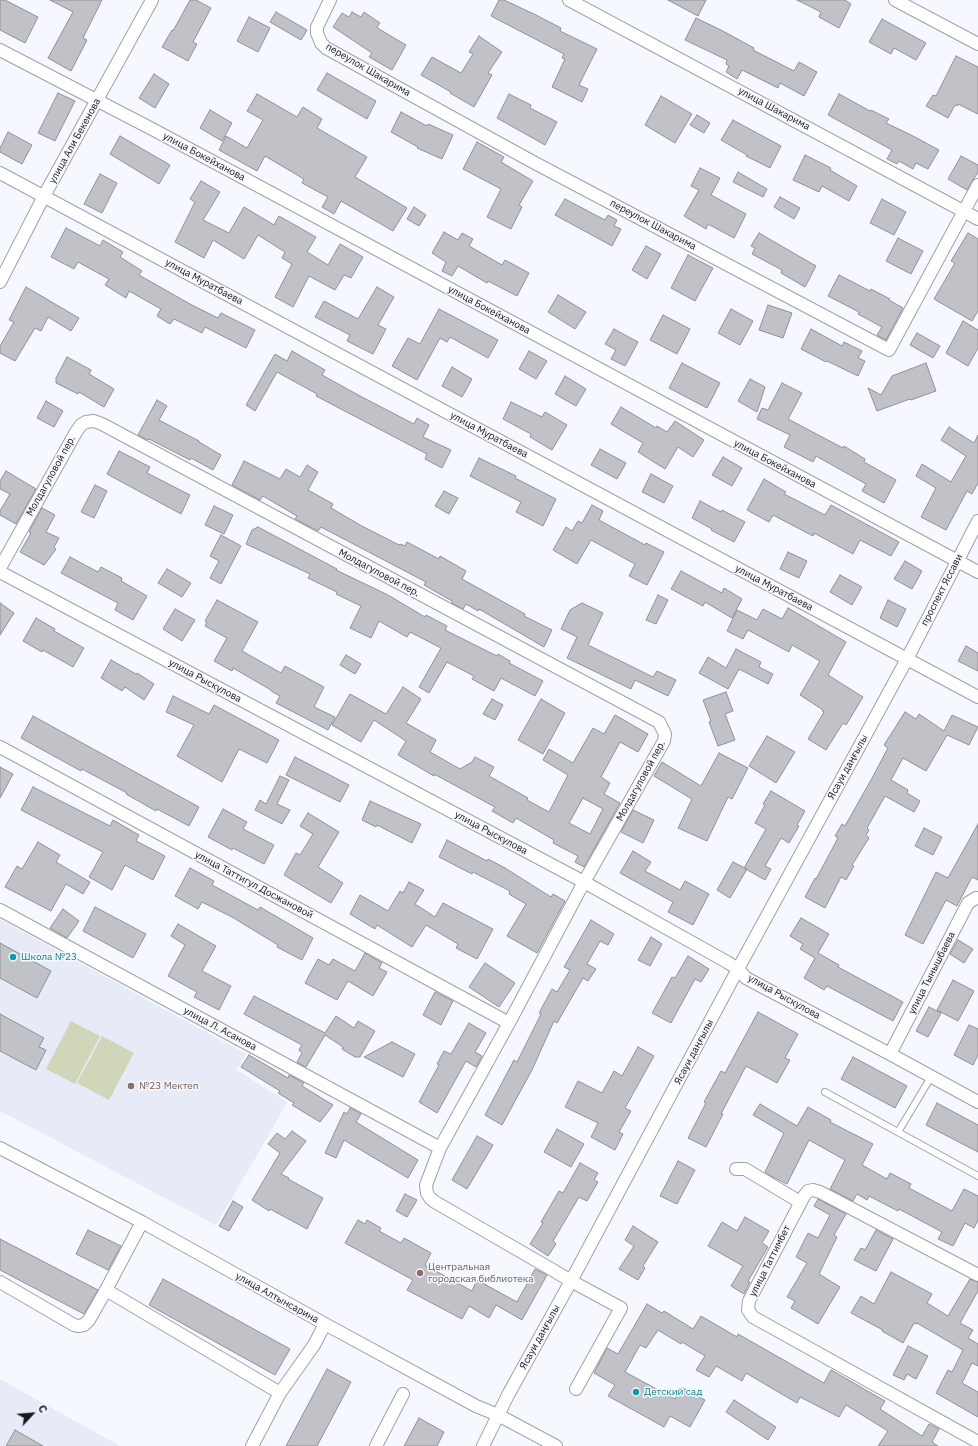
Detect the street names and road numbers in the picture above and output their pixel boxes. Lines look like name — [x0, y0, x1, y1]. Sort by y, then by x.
street label: переулок Шакарима — [323, 41, 413, 99]
street label: улица Шакарима — [736, 85, 812, 133]
street label: улица Али Бекенова — [47, 96, 103, 186]
street label: улица Бокейханова — [161, 130, 247, 184]
street label: переулок Шакарима — [608, 197, 698, 253]
street label: улица Муратбаева — [163, 256, 245, 308]
street label: улица Бокейханова — [446, 283, 532, 337]
street label: улица Муратбаева — [448, 409, 530, 461]
street label: Молдагуловой пер. — [24, 434, 78, 518]
street label: улица Бокейханова — [732, 437, 818, 491]
street label: Молдагуловой пер. — [336, 547, 422, 599]
street label: проспект Яссави — [919, 552, 965, 628]
street label: улица Муратбаева — [733, 562, 815, 614]
street label: улица Рыскулова — [166, 657, 244, 705]
street label: Ясауи даңғылы — [825, 733, 871, 801]
street label: Молдагуловой пер. — [614, 739, 668, 823]
street label: улица Рыскулова — [452, 809, 530, 857]
street label: улица Таттигул Досжановой — [193, 849, 315, 921]
street label: улица Тынышбаева — [906, 930, 958, 1016]
street label: улица Рыскулова — [746, 972, 822, 1022]
street label: улица Л. Асанова — [181, 1005, 259, 1053]
street label: Ясауи даңғылы — [672, 1017, 716, 1087]
street label: улица Таттимбет — [747, 1223, 793, 1299]
street label: улица Алтынсарина — [233, 1270, 321, 1326]
street label: Ясауи даңғылы — [517, 1303, 563, 1371]

